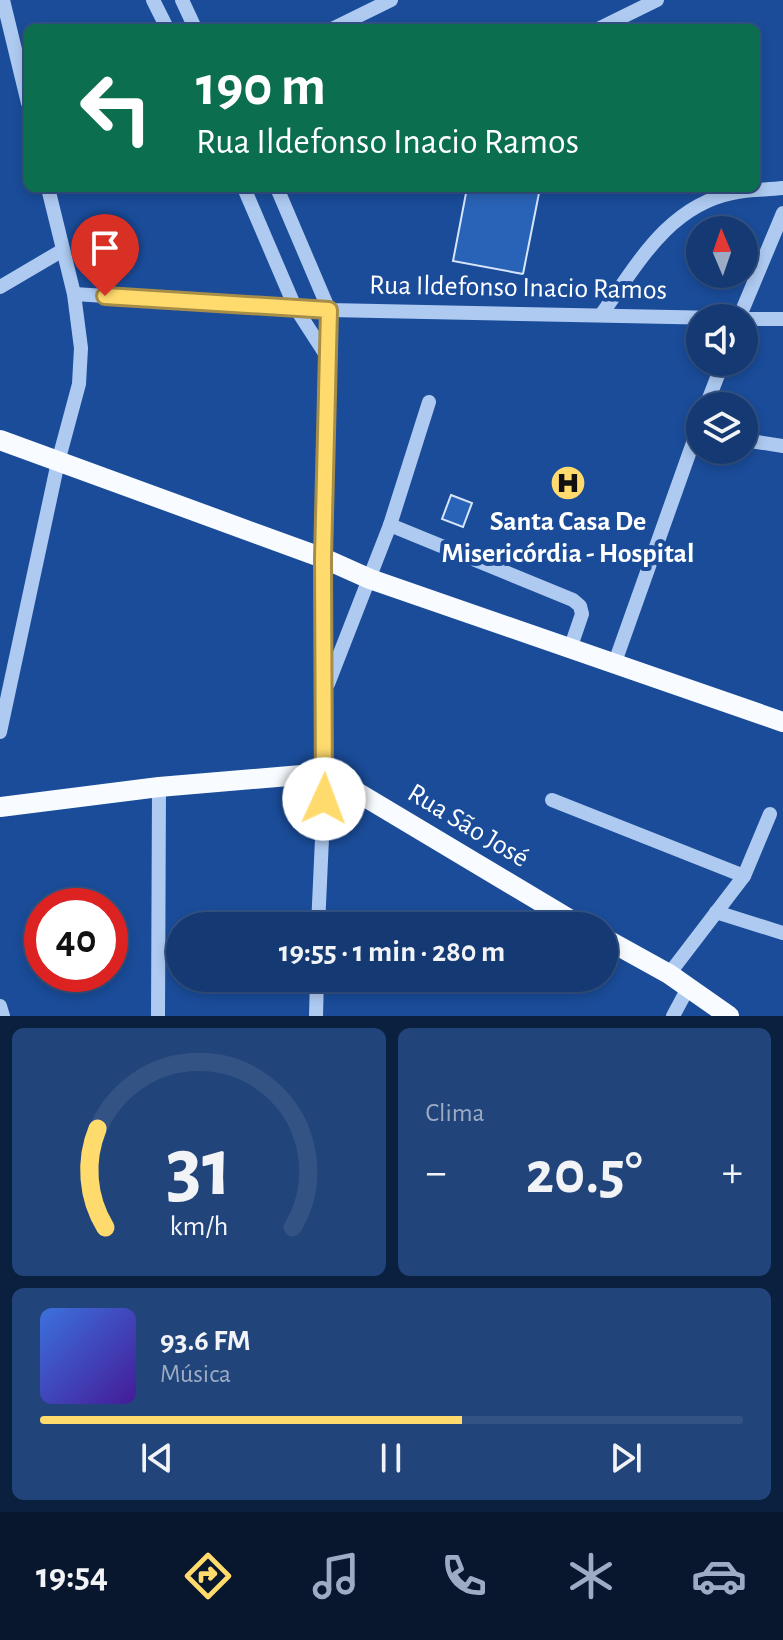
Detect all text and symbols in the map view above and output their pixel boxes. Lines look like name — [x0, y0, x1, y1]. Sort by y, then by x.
icon: left — [64, 56, 168, 160]
text: 190 m — [196, 59, 326, 115]
text: Rua Ildefonso Inacio Ramos — [196, 124, 579, 160]
pin — [71, 214, 139, 296]
north arrow — [686, 216, 758, 288]
map controls — [686, 216, 758, 464]
icon: arrive — [83, 226, 127, 270]
street label: Rua Ildefonso Inacio Ramos — [369, 271, 667, 305]
button: sound — [686, 304, 758, 376]
button: layers — [686, 392, 758, 464]
hospital icon: Santa Casa De Misericórdia - Hospital — [549, 464, 587, 502]
place label: Santa Casa De Misericórdia - Hospital — [442, 508, 694, 568]
position arrow — [282, 757, 366, 841]
street label: Rua São José — [403, 779, 533, 873]
speed limit sign: 40 — [24, 888, 128, 992]
text: 19:55 · 1 min · 280 m — [279, 937, 505, 967]
text: Clima — [426, 1100, 485, 1126]
text: 31 — [166, 1127, 232, 1211]
text: 20.5° — [526, 1144, 643, 1204]
text: − — [426, 1151, 447, 1195]
text: + — [722, 1151, 743, 1195]
text: km/h — [169, 1212, 228, 1241]
text: 93.6 FM — [160, 1326, 251, 1356]
text: Música — [160, 1361, 231, 1387]
icon: previous — [135, 1436, 179, 1480]
icon: pause — [369, 1436, 413, 1480]
icon: next — [604, 1436, 648, 1480]
icon: directions — [180, 1548, 236, 1604]
icon: music — [308, 1548, 364, 1604]
icon: phone — [436, 1548, 492, 1604]
icon: climate — [563, 1548, 619, 1604]
icon: car — [691, 1548, 747, 1604]
text: 19:54 — [36, 1558, 108, 1594]

